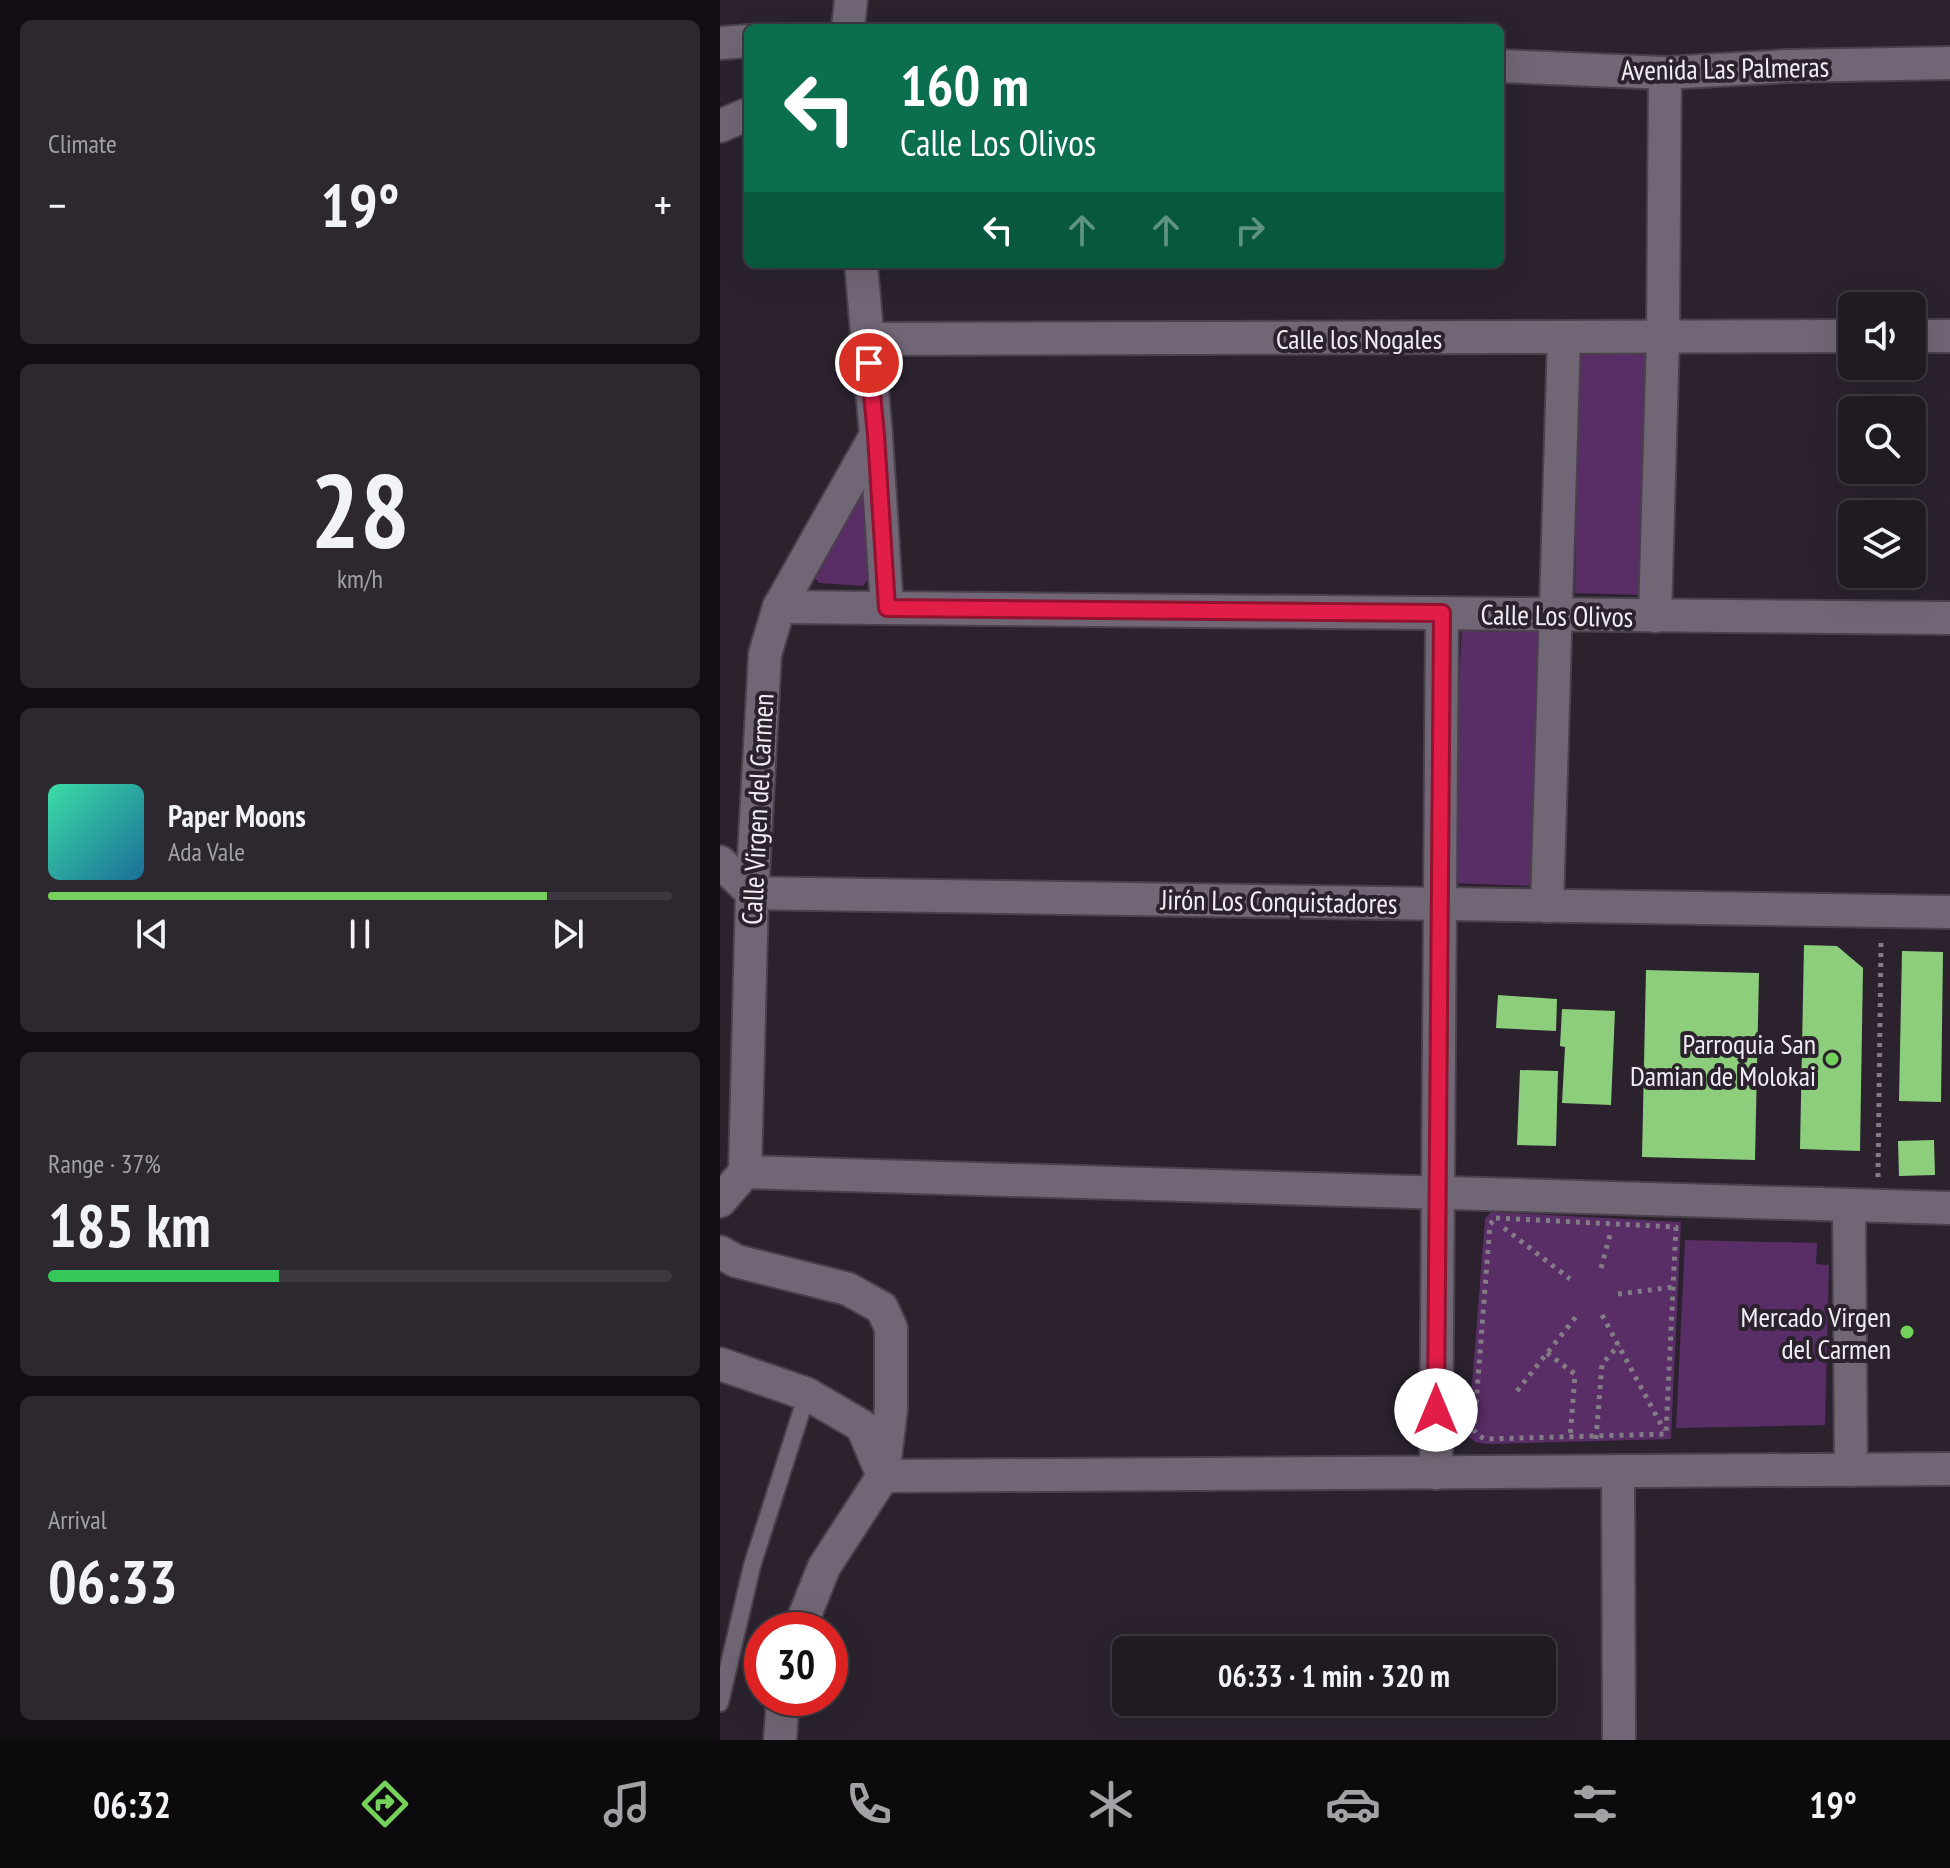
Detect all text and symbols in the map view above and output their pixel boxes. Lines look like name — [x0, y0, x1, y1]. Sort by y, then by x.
street label: Avenida Las Palmeras — [1621, 48, 1829, 88]
text: 160 m — [900, 49, 1029, 121]
icon: left — [768, 56, 872, 160]
text: Calle Los Olivos — [900, 119, 1096, 166]
text: Climate — [48, 127, 117, 160]
text: 19° — [320, 166, 400, 244]
text: − — [48, 176, 66, 233]
text: + — [654, 176, 672, 233]
icon: left — [976, 208, 1020, 252]
icon: ahead — [1060, 208, 1104, 252]
icon: ahead — [1144, 208, 1188, 252]
icon: right — [1228, 208, 1272, 252]
map controls — [1838, 292, 1926, 588]
button: sound — [1838, 292, 1926, 380]
street label: Calle los Nogales — [1276, 320, 1442, 357]
pin — [835, 329, 903, 397]
icon: arrive — [847, 341, 891, 385]
button: search — [1838, 396, 1926, 484]
text: 28 — [310, 442, 410, 577]
button: layers — [1838, 500, 1926, 588]
text: km/h — [337, 562, 383, 595]
street label: Calle Los Olivos — [1480, 595, 1634, 635]
street label: Calle Virgen del Carmen — [732, 692, 782, 926]
text: Paper Moons — [168, 796, 306, 835]
text: Ada Vale — [168, 835, 245, 868]
street label: Jirón Los Conquistadores — [1159, 880, 1398, 922]
icon: previous — [130, 912, 174, 956]
icon: pause — [338, 912, 382, 956]
icon: next — [546, 912, 590, 956]
place label: Parroquia San Damian de Molokai — [1630, 1025, 1816, 1094]
marker: Parroquia San Damian de Molokai — [1823, 1050, 1841, 1068]
text: Range · 37% — [48, 1147, 161, 1180]
text: 185 km — [48, 1186, 211, 1264]
place label: Mercado Virgen del Carmen — [1741, 1298, 1891, 1367]
marker: Mercado Virgen del Carmen — [1898, 1323, 1916, 1341]
position arrow — [1394, 1368, 1478, 1452]
text: Arrival — [48, 1503, 107, 1536]
text: 06:33 — [48, 1542, 178, 1620]
speed limit sign: 30 — [744, 1612, 848, 1716]
text: 06:33 · 1 min · 320 m — [1218, 1656, 1450, 1695]
icon: directions — [357, 1776, 413, 1832]
icon: music — [599, 1776, 655, 1832]
icon: phone — [841, 1776, 897, 1832]
icon: climate — [1083, 1776, 1139, 1832]
icon: car — [1325, 1776, 1381, 1832]
icon: filters — [1567, 1776, 1623, 1832]
text: 06:32 — [93, 1781, 171, 1828]
text: 19° — [1809, 1781, 1857, 1828]

